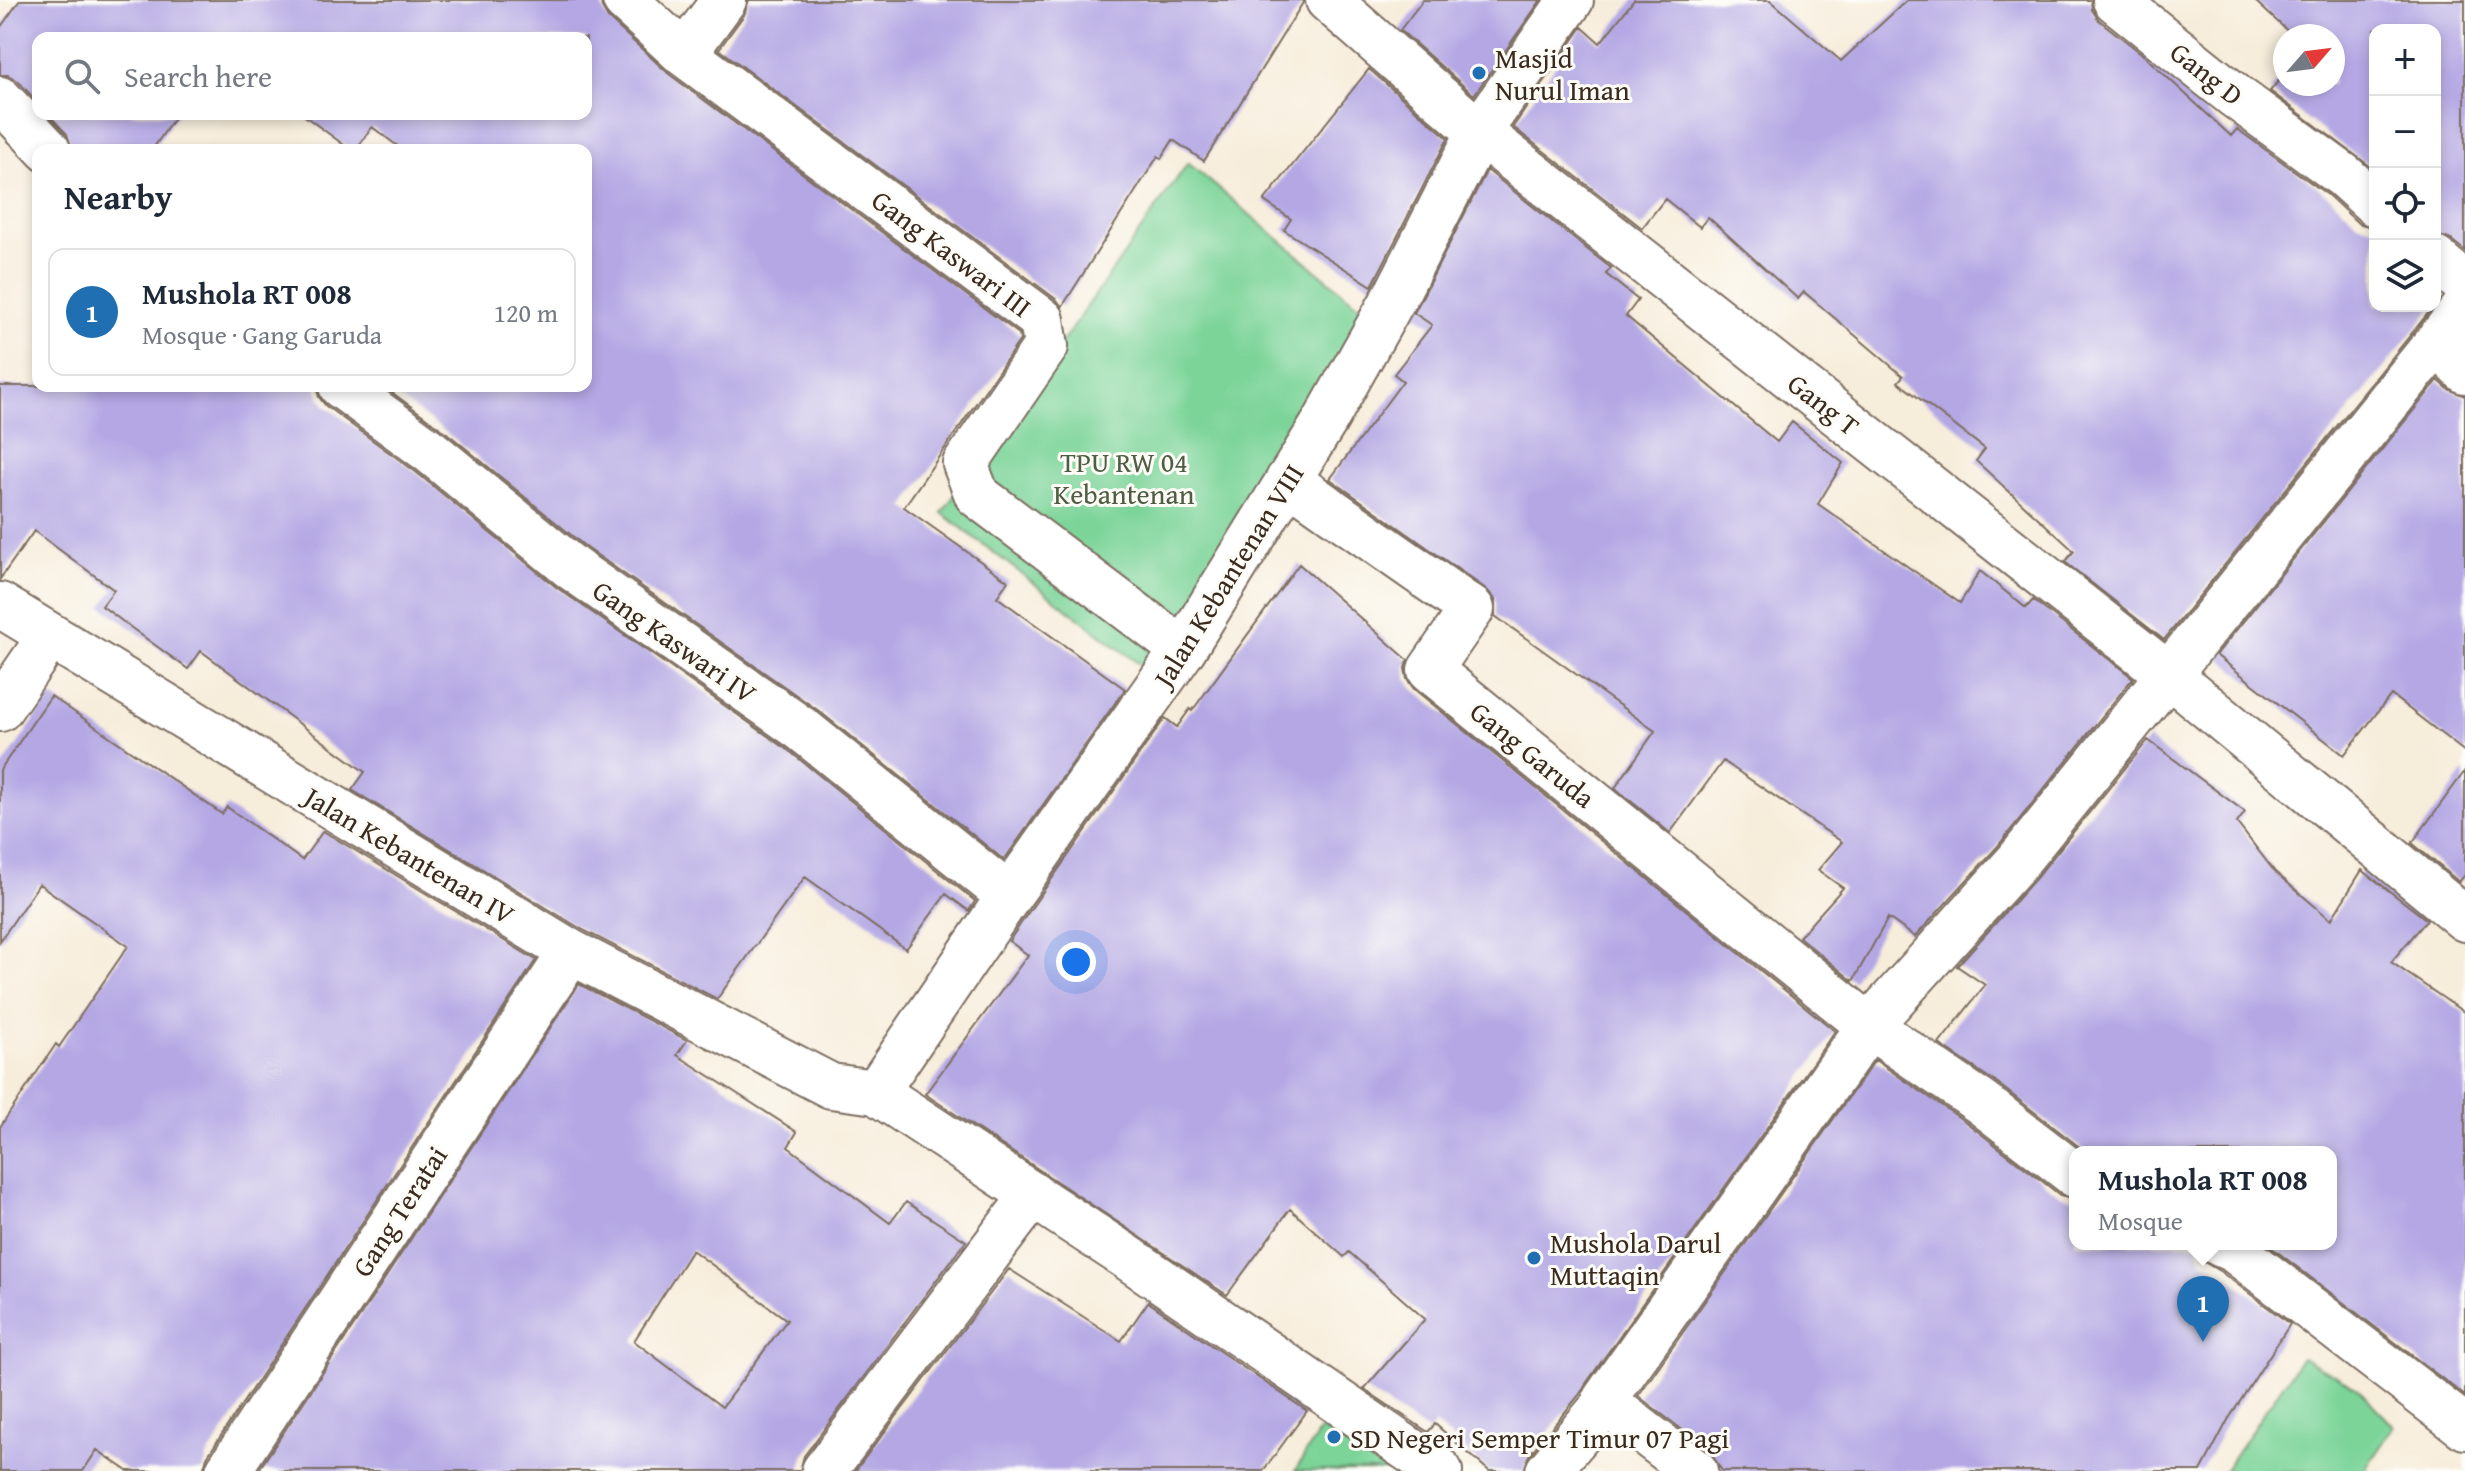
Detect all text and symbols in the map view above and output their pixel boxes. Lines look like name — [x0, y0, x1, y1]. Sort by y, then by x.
north arrow — [2273, 24, 2345, 96]
map controls — [2369, 24, 2441, 312]
button: + — [2369, 24, 2441, 96]
street label: Gang D — [2162, 31, 2252, 115]
search box — [32, 32, 592, 120]
place label: Masjid Nurul Iman — [1495, 37, 1630, 110]
icon: search — [60, 54, 104, 98]
text: Search here — [124, 54, 272, 98]
marker: Masjid Nurul Iman — [1470, 64, 1488, 82]
button: − — [2369, 96, 2441, 168]
button: locate — [2369, 168, 2441, 240]
text: Nearby — [64, 172, 173, 221]
street label: Gang Kaswari III — [864, 179, 1040, 327]
button: layers — [2369, 240, 2441, 312]
text: Mushola RT 008 — [142, 271, 352, 315]
text: 1 — [85, 293, 99, 332]
text: 120 m — [493, 293, 558, 332]
text: Mosque · Gang Garuda — [142, 315, 382, 354]
street label: Gang T — [1779, 363, 1869, 445]
park label: TPU RW 04 Kebantenan — [1054, 441, 1195, 514]
street label: Jalan Kebantenan VIII — [1141, 455, 1313, 697]
street label: Gang Kaswari IV — [585, 569, 765, 713]
street label: Gang Garuda — [1462, 691, 1605, 818]
street label: Jalan Kebantenan IV — [294, 774, 523, 934]
your location — [1056, 942, 1096, 982]
street label: Gang Teratai — [341, 1137, 457, 1285]
popup — [2069, 1146, 2337, 1250]
text: Mushola RT 008 — [2098, 1157, 2308, 1201]
text: Mosque — [2098, 1201, 2183, 1240]
place label: Mushola Darul Muttaqin — [1550, 1222, 1721, 1295]
marker: Mushola Darul Muttaqin — [1525, 1249, 1543, 1267]
pin: 1 — [2177, 1276, 2229, 1342]
place label: SD Negeri Semper Timur 07 Pagi — [1350, 1417, 1729, 1458]
marker: SD Negeri Semper Timur 07 Pagi — [1325, 1428, 1343, 1446]

